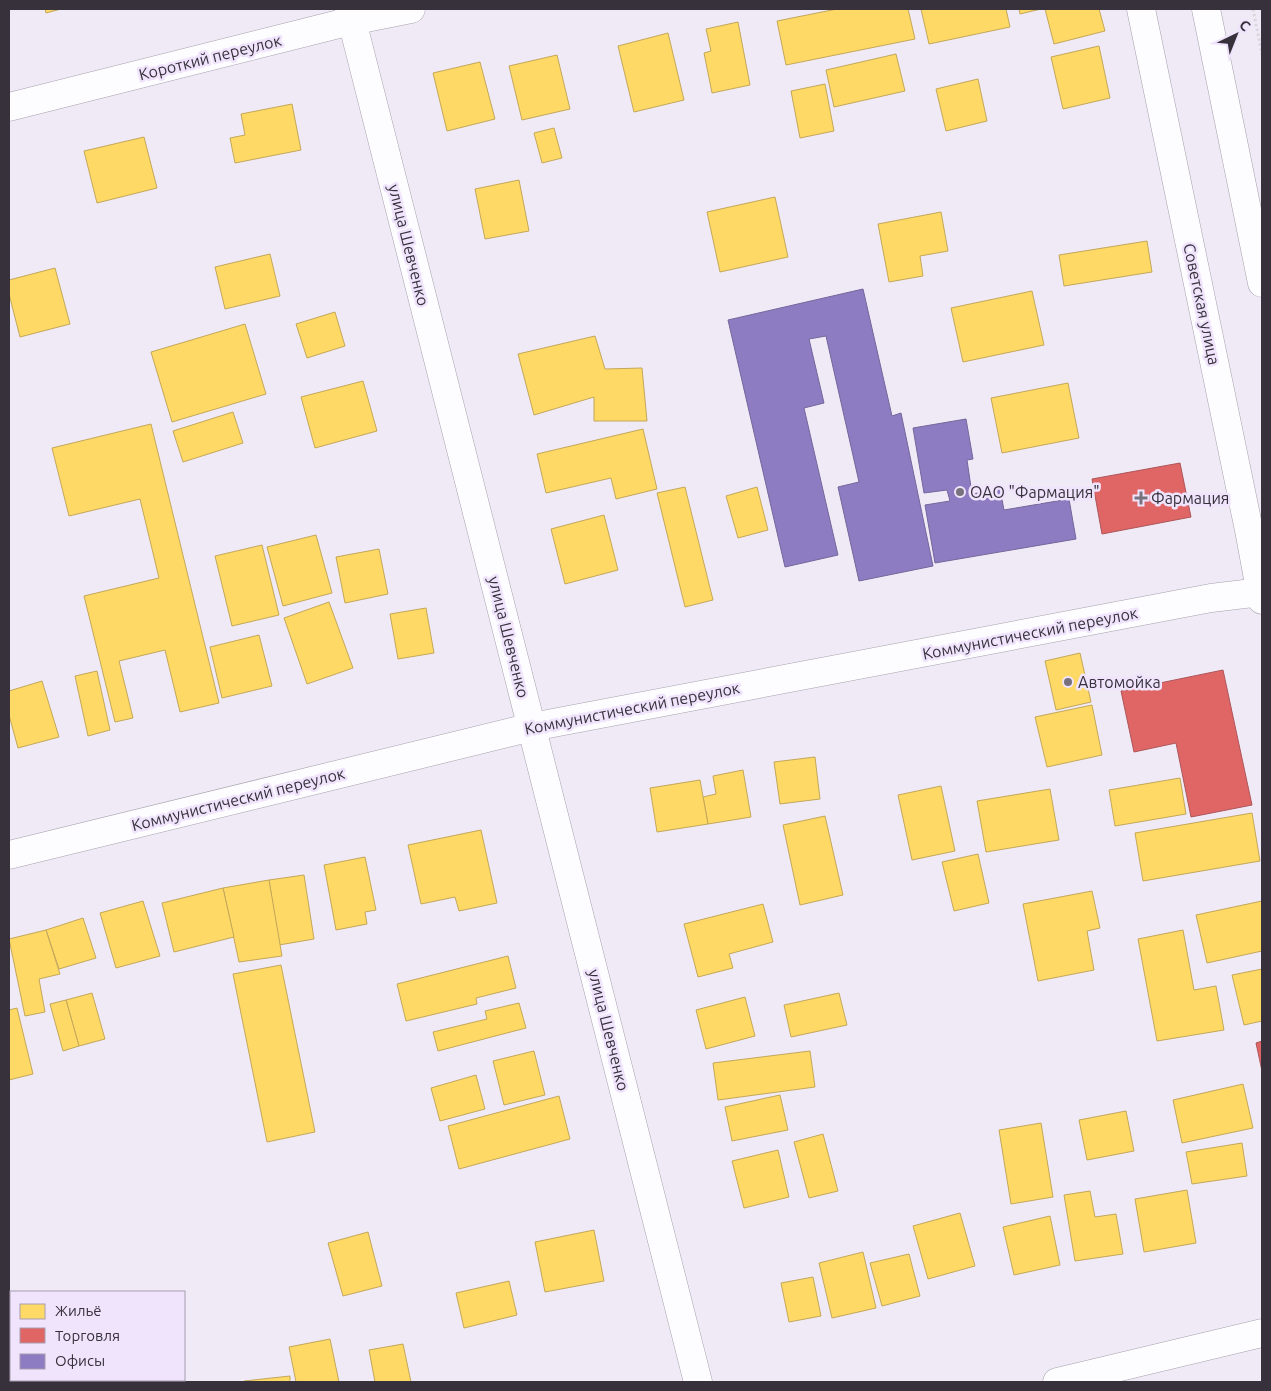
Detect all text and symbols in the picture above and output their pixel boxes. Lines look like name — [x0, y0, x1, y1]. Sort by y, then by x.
north arrow — [1211, 10, 1261, 60]
text: С — [1236, 17, 1254, 34]
street label: Короткий переулок — [137, 31, 283, 83]
street label: улица Шевченко — [385, 182, 433, 308]
street label: Советская улица — [1180, 242, 1224, 366]
place label: ОАО "Фармация" — [970, 483, 1100, 501]
marker: ОАО "Фармация" — [954, 486, 966, 498]
place label: Фармация — [1151, 489, 1229, 507]
marker: Фармация — [1135, 492, 1147, 504]
street label: улица Шевченко — [485, 574, 533, 700]
street label: Коммунистический переулок — [921, 603, 1139, 663]
place label: Автомойка — [1078, 673, 1161, 691]
marker: Автомойка — [1062, 676, 1074, 688]
street label: Коммунистический переулок — [523, 678, 741, 738]
street label: Коммунистический переулок — [130, 764, 346, 834]
street label: улица Шевченко — [585, 967, 633, 1093]
legend — [10, 1291, 185, 1381]
text: Жильё — [55, 1302, 102, 1319]
text: Торговля — [55, 1327, 120, 1344]
text: Офисы — [55, 1352, 105, 1369]

